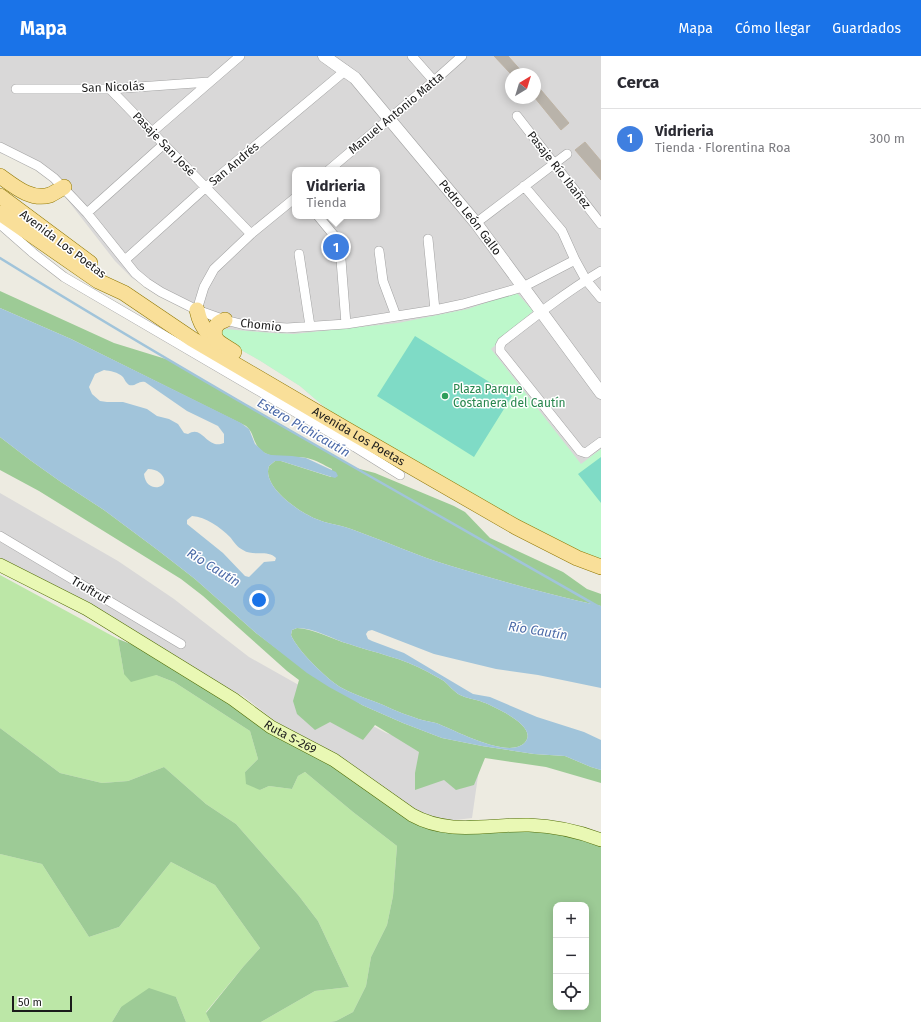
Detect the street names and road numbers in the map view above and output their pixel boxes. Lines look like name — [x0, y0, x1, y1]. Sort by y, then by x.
street label: Manuel Antonio Matta — [346, 69, 446, 157]
street label: San Nicolás — [81, 79, 145, 95]
street label: Pasaje San José — [130, 109, 198, 179]
street label: Pasaje Río Ibañez — [524, 129, 594, 211]
street label: San Andrés — [206, 139, 262, 189]
street label: Pedro León Gallo — [436, 177, 504, 258]
street label: Avenida Los Poetas — [17, 207, 109, 281]
street label: Chomio — [240, 316, 282, 334]
street label: Avenida Los Poetas — [310, 404, 408, 469]
street label: Truftruf — [69, 573, 112, 607]
street label: Ruta S-269 — [261, 717, 319, 757]

